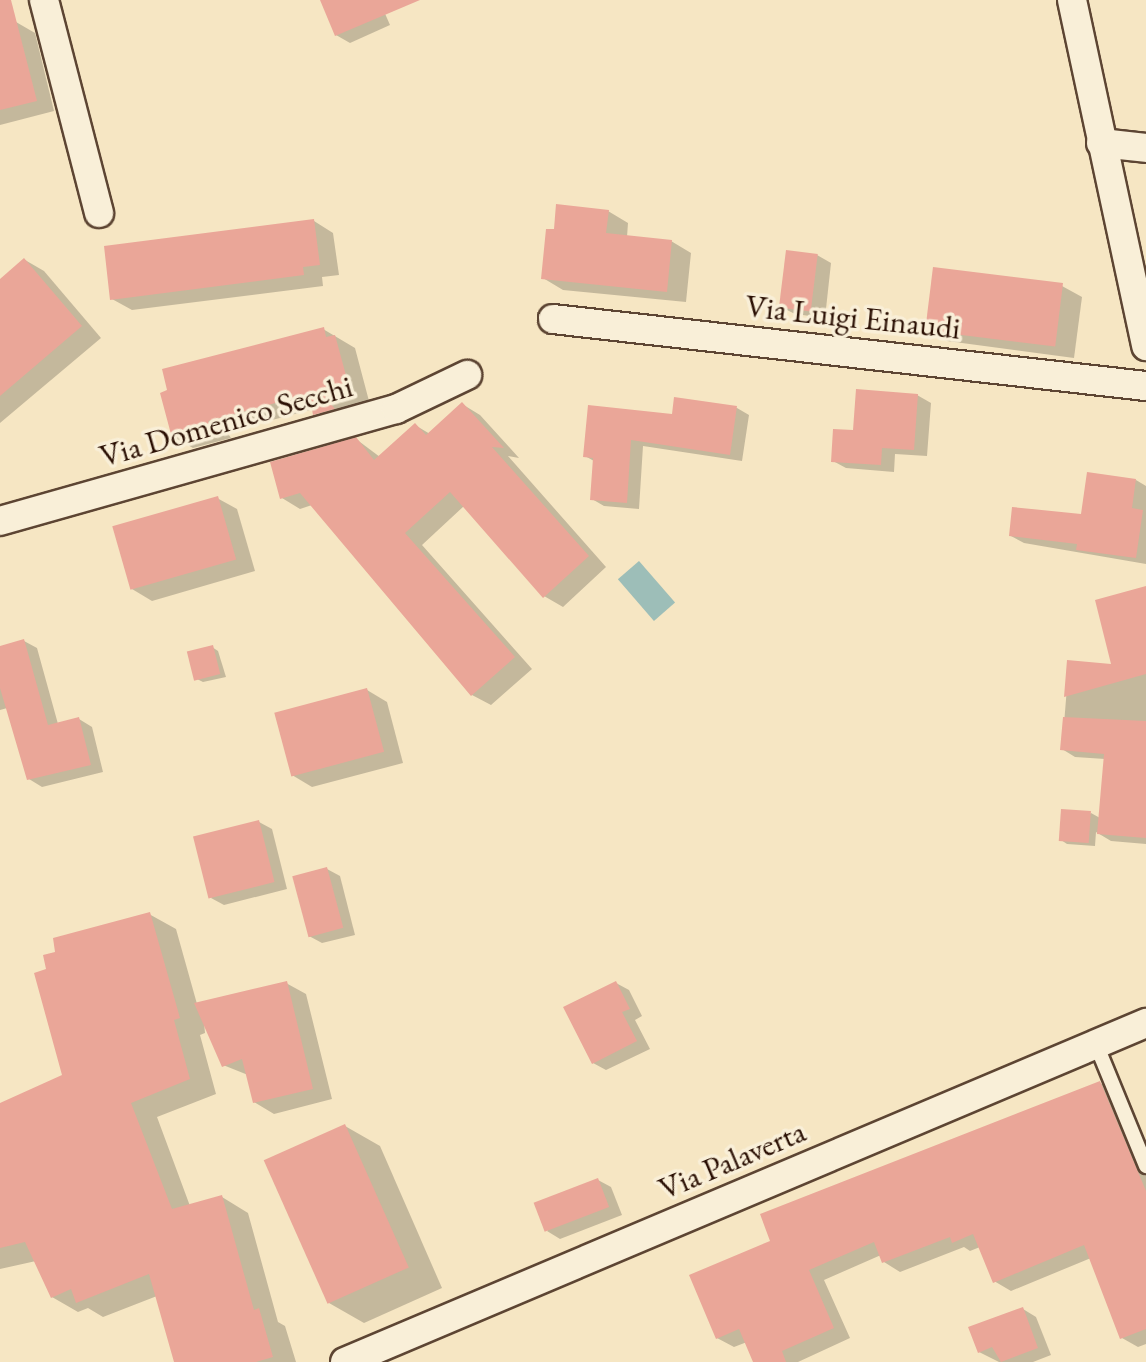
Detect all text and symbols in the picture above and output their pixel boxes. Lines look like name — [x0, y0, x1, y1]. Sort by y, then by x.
street label: Via Luigi Einaudi — [744, 287, 962, 347]
street label: Via Domenico Secchi — [95, 367, 357, 475]
street label: Via Palaverta — [653, 1112, 811, 1208]

